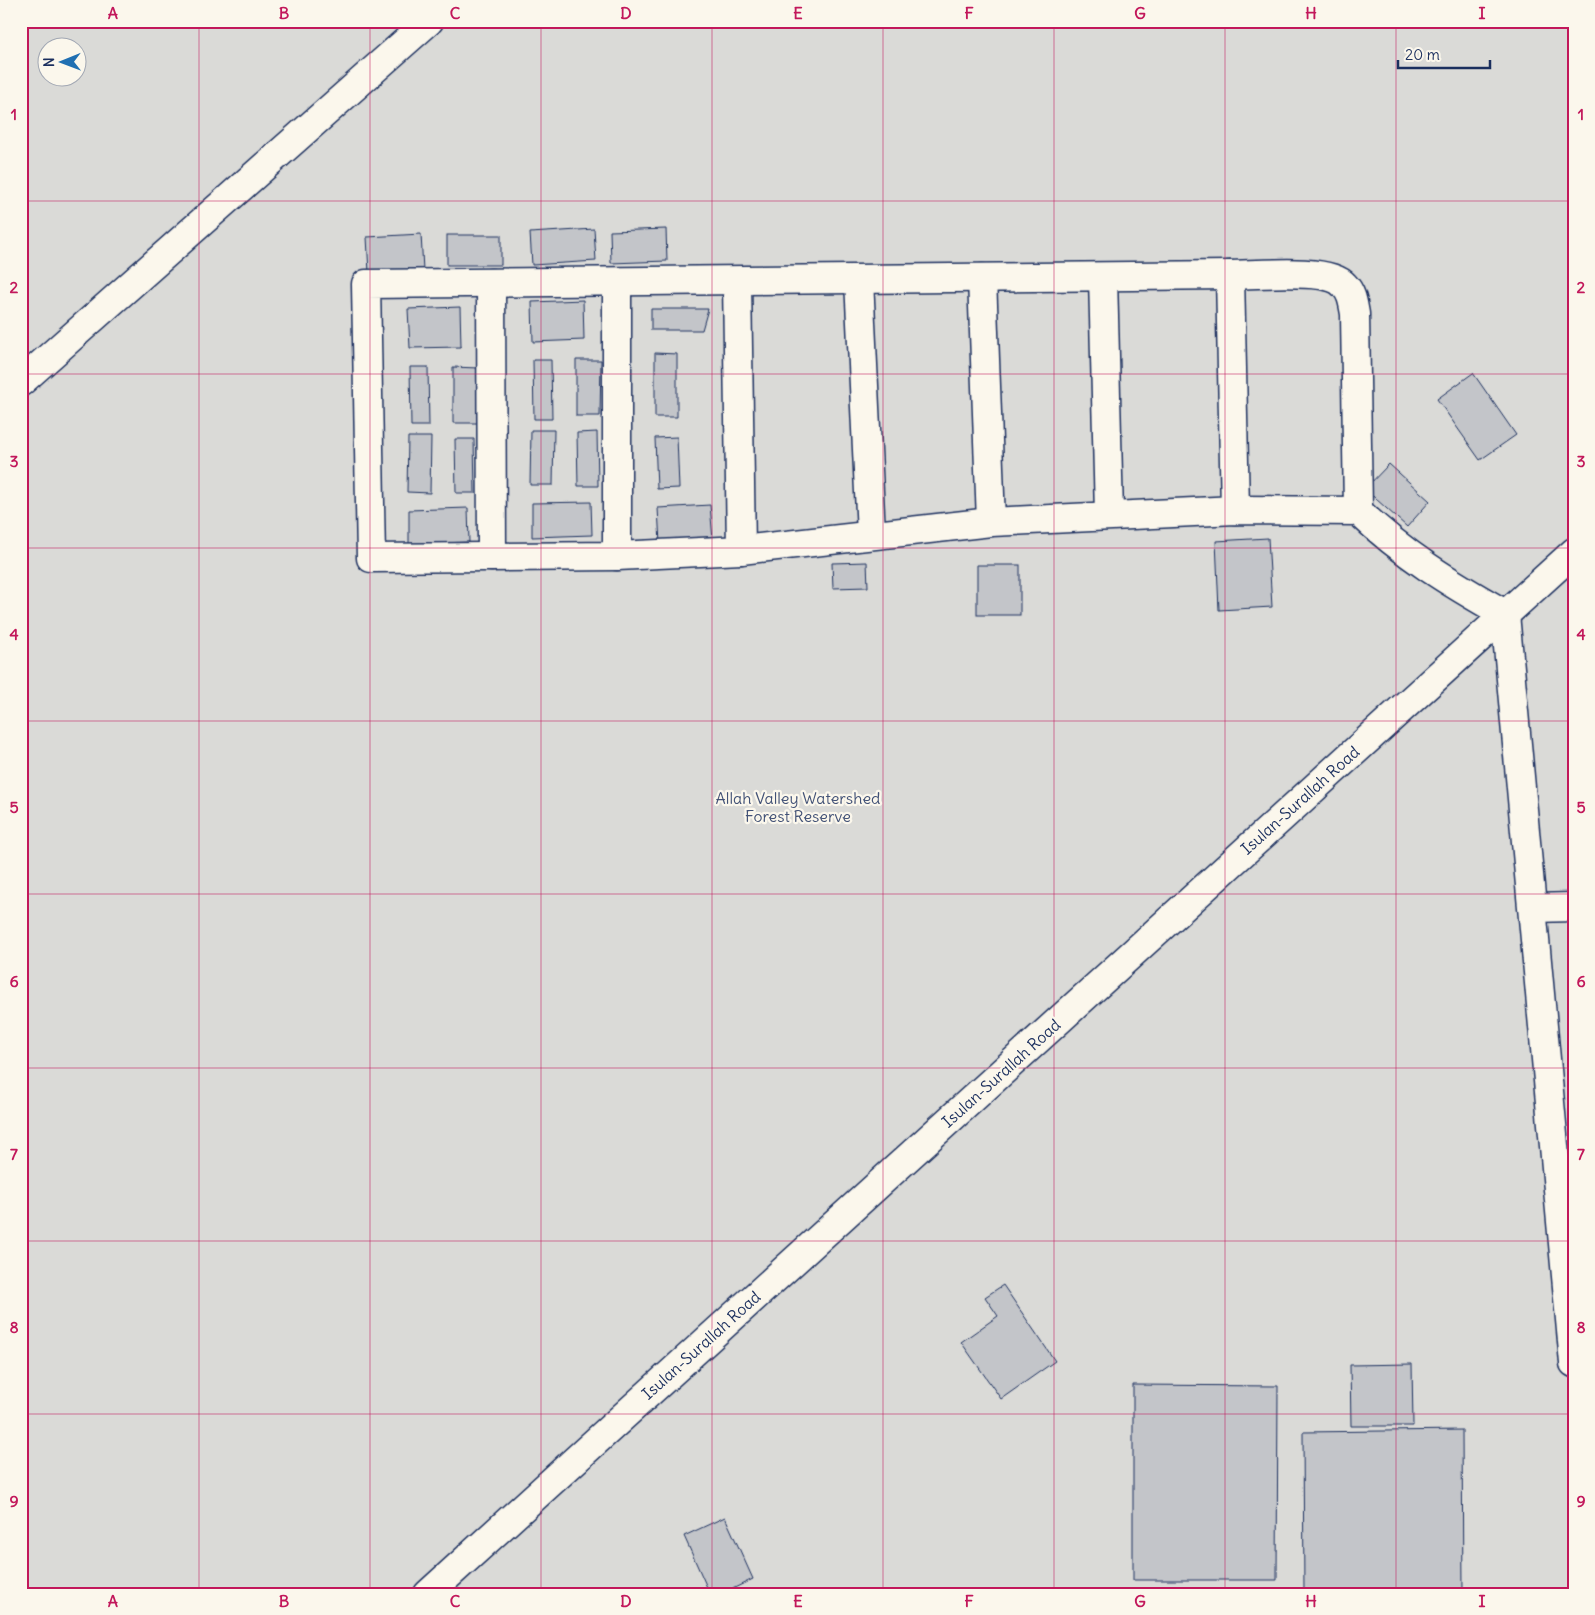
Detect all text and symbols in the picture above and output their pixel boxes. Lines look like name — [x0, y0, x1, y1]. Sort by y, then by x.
text: A — [108, 3, 118, 23]
text: B — [279, 3, 290, 23]
text: C — [450, 3, 461, 23]
text: D — [620, 3, 632, 23]
text: E — [793, 3, 803, 23]
text: F — [964, 3, 974, 23]
text: G — [1134, 3, 1146, 23]
text: H — [1305, 3, 1317, 23]
text: I — [1479, 3, 1486, 23]
north arrow — [38, 38, 88, 88]
scale bar — [1398, 38, 1490, 70]
text: 20 m — [1405, 45, 1440, 64]
text: N — [40, 57, 58, 67]
text: 1 — [11, 104, 17, 124]
text: 1 — [1578, 104, 1584, 124]
text: 2 — [10, 277, 19, 297]
text: 2 — [1577, 277, 1586, 297]
text: 3 — [9, 451, 19, 471]
text: 3 — [1576, 451, 1586, 471]
text: 4 — [9, 624, 19, 644]
text: 4 — [1576, 624, 1586, 644]
street label: Isulan-Surallah Road — [1237, 742, 1363, 858]
park label: Allah Valley Watershed Forest Reserve — [716, 788, 880, 826]
text: 5 — [9, 797, 19, 817]
text: 5 — [1576, 797, 1586, 817]
text: 6 — [9, 971, 19, 991]
text: 6 — [1576, 971, 1586, 991]
street label: Isulan-Surallah Road — [938, 1015, 1064, 1131]
text: 7 — [10, 1144, 18, 1164]
text: 7 — [1577, 1144, 1585, 1164]
street label: Isulan-Surallah Road — [638, 1287, 764, 1403]
text: 8 — [9, 1317, 19, 1337]
text: 8 — [1576, 1317, 1586, 1337]
text: 9 — [9, 1491, 19, 1511]
text: 9 — [1576, 1491, 1586, 1511]
text: A — [108, 1591, 118, 1611]
text: B — [279, 1591, 290, 1611]
text: C — [450, 1591, 461, 1611]
text: D — [620, 1591, 632, 1611]
text: E — [793, 1591, 803, 1611]
text: F — [964, 1591, 974, 1611]
text: G — [1134, 1591, 1146, 1611]
text: H — [1305, 1591, 1317, 1611]
text: I — [1479, 1591, 1486, 1611]

